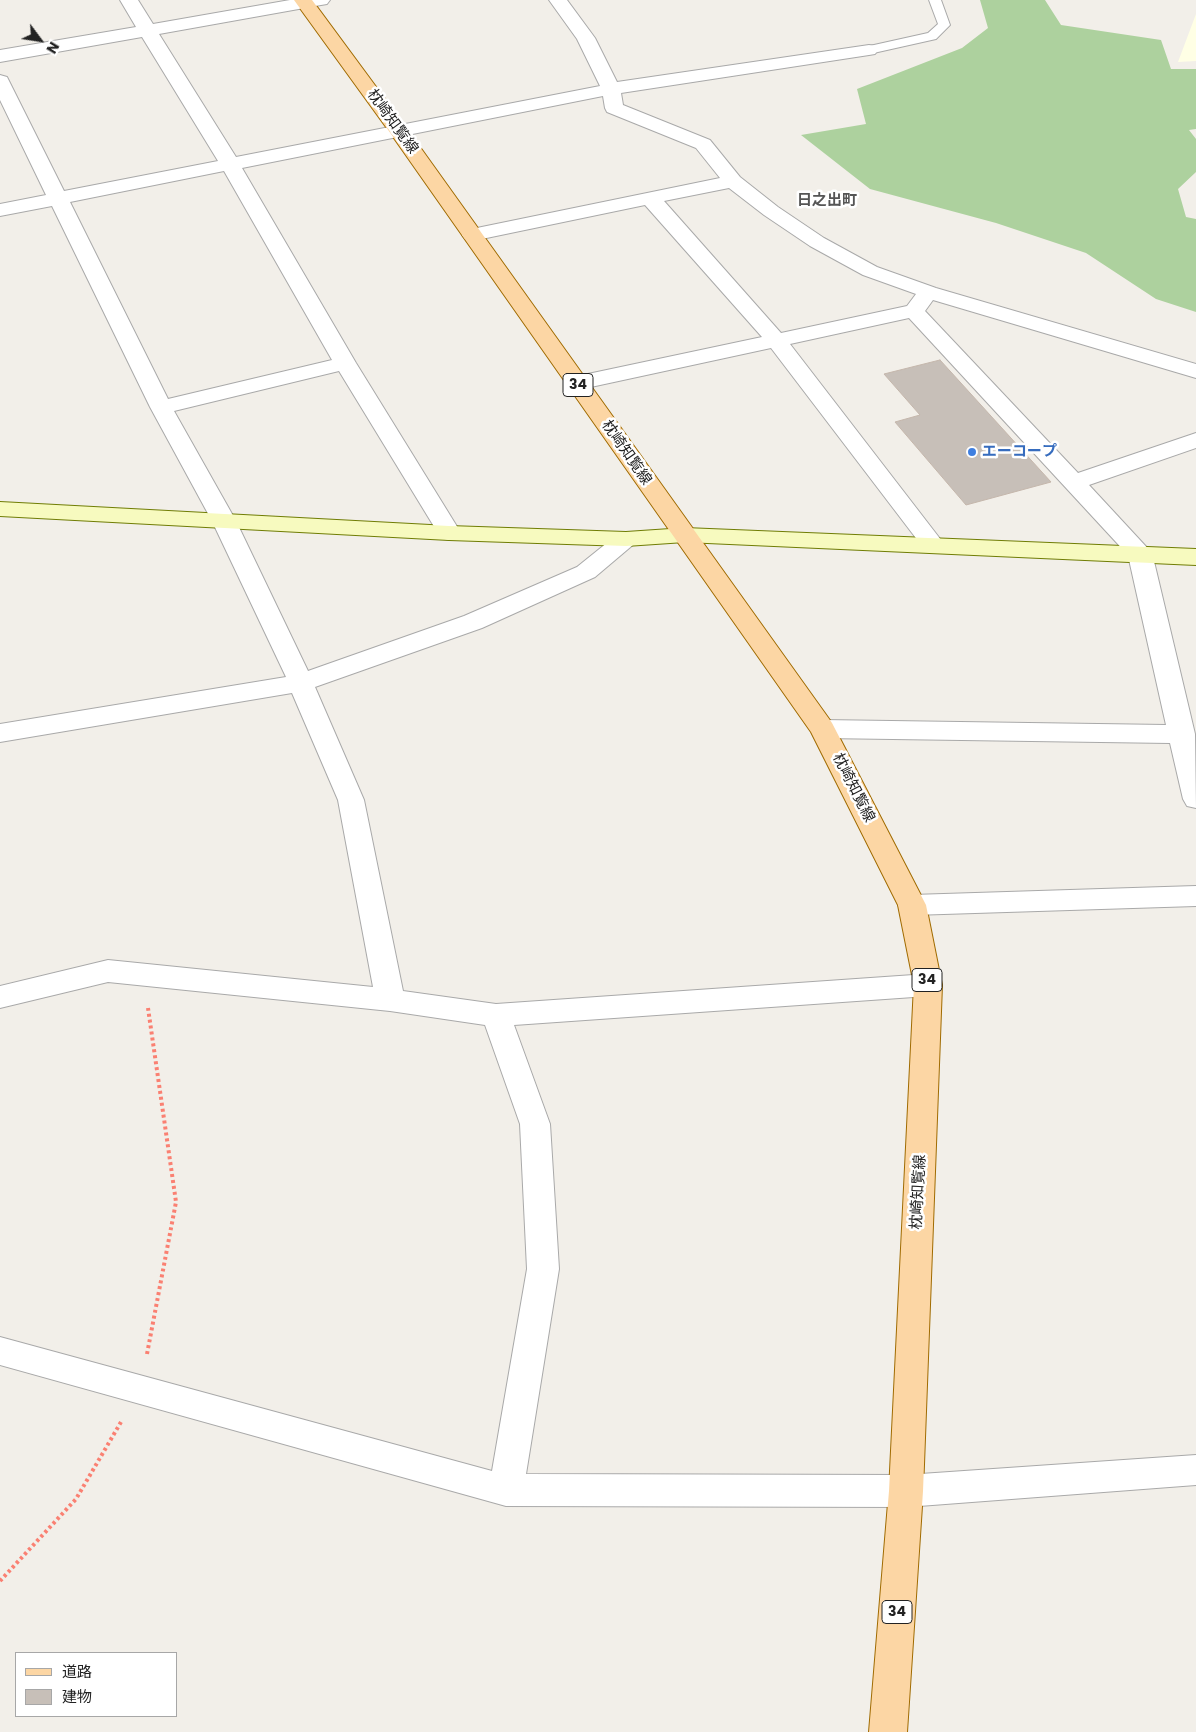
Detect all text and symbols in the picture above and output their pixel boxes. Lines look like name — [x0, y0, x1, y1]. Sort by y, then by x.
north arrow — [15, 15, 65, 65]
text: N — [42, 38, 64, 57]
street label: 枕崎知覧線 — [363, 86, 421, 158]
district label: 日之出町 — [797, 192, 857, 210]
road number: 34 — [563, 374, 593, 396]
street label: 枕崎知覧線 — [597, 417, 655, 489]
place label: エーコープ — [982, 443, 1057, 461]
marker: エーコープ — [966, 446, 978, 458]
street label: 枕崎知覧線 — [828, 751, 878, 825]
road number: 34 — [912, 968, 942, 992]
street label: 枕崎知覧線 — [908, 1154, 930, 1230]
road number: 34 — [882, 1600, 912, 1624]
legend — [15, 1652, 178, 1717]
text: 道路 — [62, 1661, 92, 1682]
text: 建物 — [62, 1686, 92, 1707]

